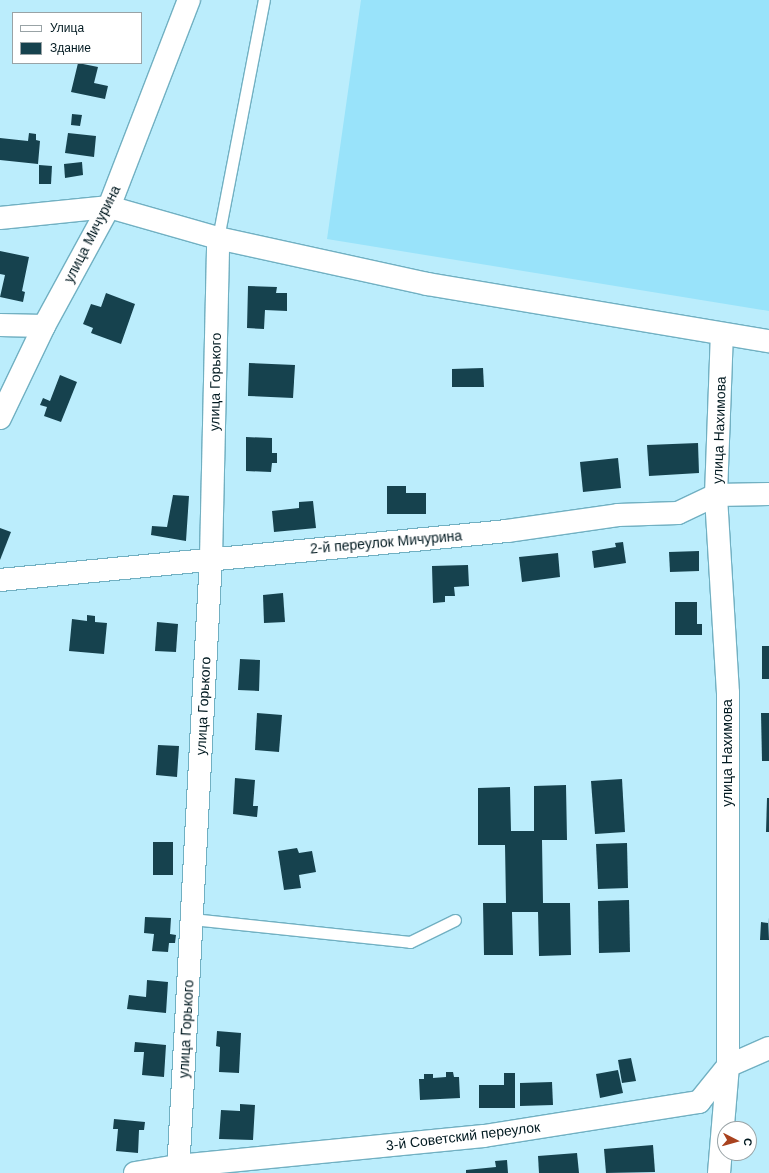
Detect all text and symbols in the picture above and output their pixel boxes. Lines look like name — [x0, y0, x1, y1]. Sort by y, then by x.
legend — [12, 12, 142, 64]
text: Улица — [50, 21, 84, 35]
text: Здание — [50, 41, 91, 55]
street label: улица Мичурина — [60, 182, 124, 286]
street label: улица Горького — [206, 333, 224, 431]
street label: улица Нахимова — [709, 376, 729, 484]
street label: 2-й переулок Мичурина — [309, 527, 463, 557]
street label: улица Горького — [192, 656, 214, 756]
street label: улица Нахимова — [719, 699, 735, 807]
street label: улица Горького — [175, 979, 197, 1079]
street label: 3-й Советский переулок — [385, 1118, 541, 1154]
north arrow — [717, 1121, 757, 1161]
text: С — [742, 1138, 754, 1147]

